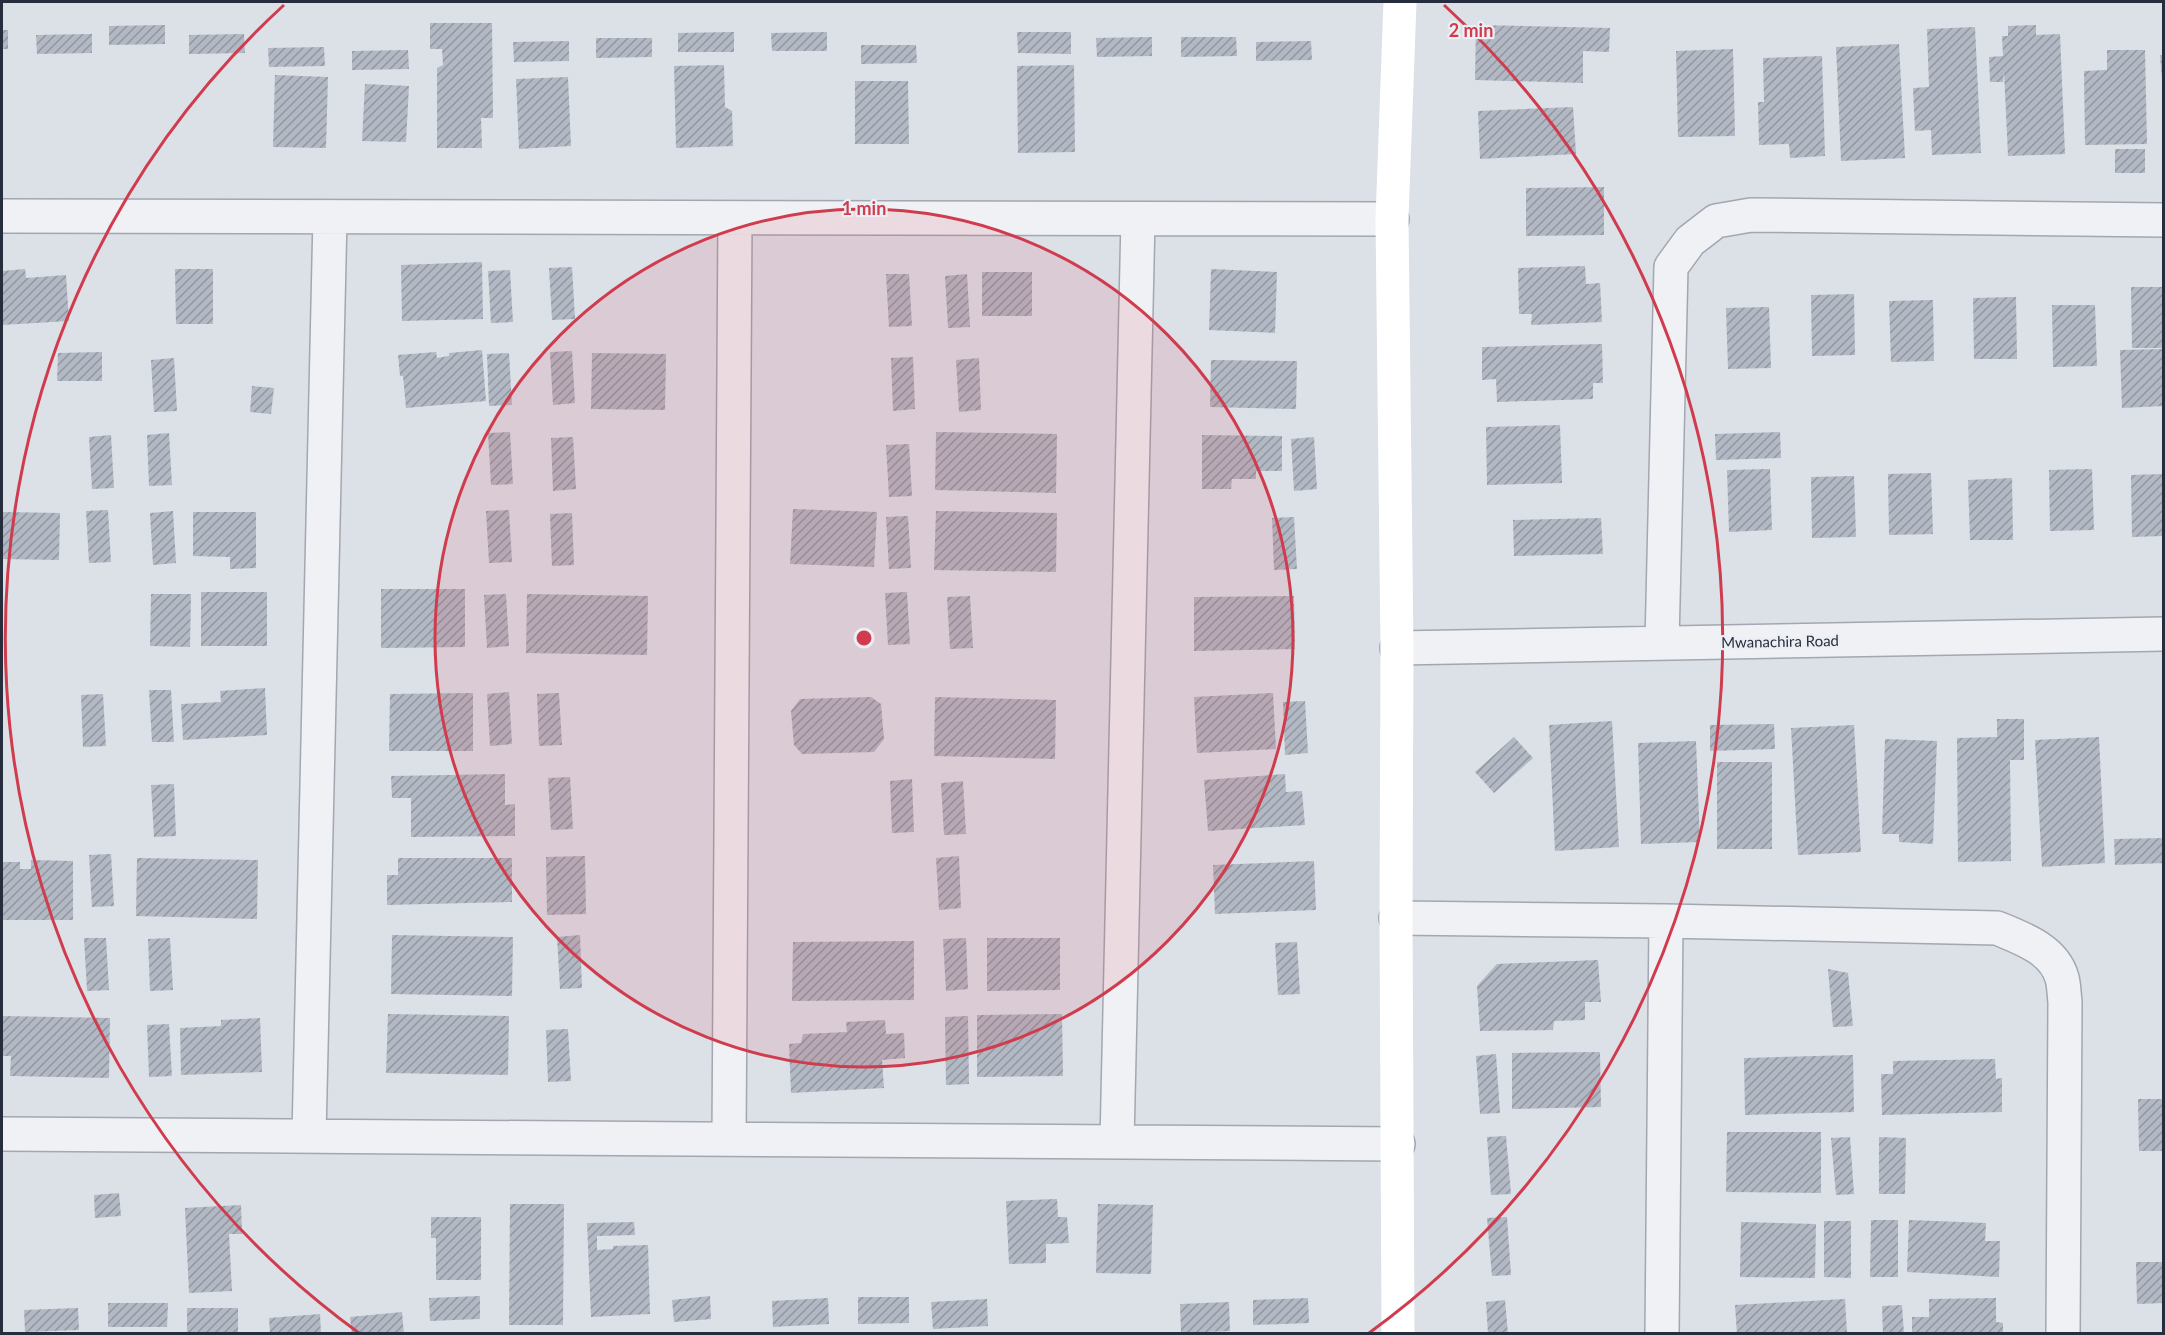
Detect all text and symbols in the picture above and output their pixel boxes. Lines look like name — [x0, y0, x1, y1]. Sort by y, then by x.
text: 2 min — [1449, 19, 1493, 41]
text: 1 min — [842, 197, 886, 219]
centre of rings — [854, 628, 874, 648]
street label: Mwanachira Road — [1721, 631, 1839, 651]

